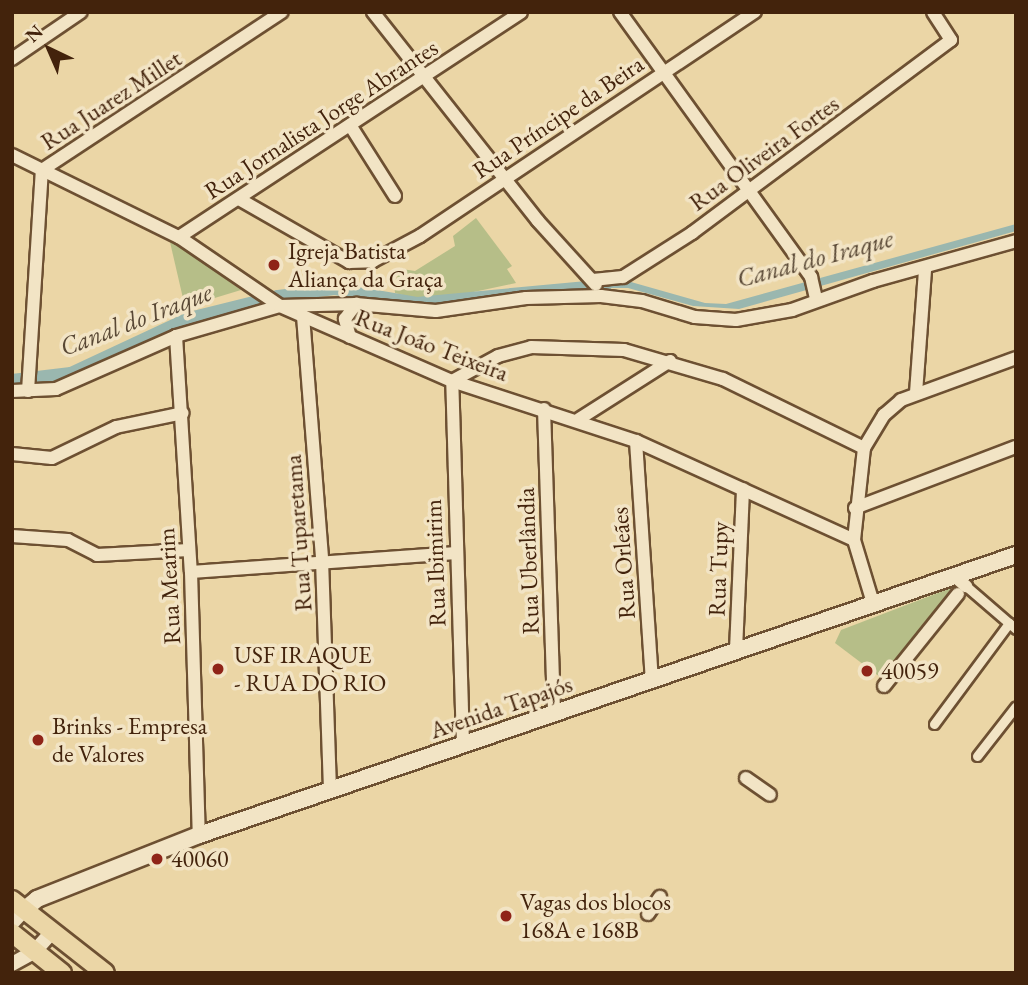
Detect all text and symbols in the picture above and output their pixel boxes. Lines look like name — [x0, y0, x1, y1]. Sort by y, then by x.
north arrow — [14, 14, 84, 84]
text: N — [20, 19, 48, 48]
street label: Rua Jornalista Jorge Abrantes — [199, 33, 443, 205]
street label: Rua Juarez Millet — [35, 44, 187, 156]
street label: Rua Príncipe da Beira — [467, 49, 649, 185]
street label: Rua Oliveira Fortes — [684, 89, 844, 217]
water label: Canal do Iraque — [733, 223, 897, 295]
place label: Igreja Batista Aliança da Graça — [288, 237, 443, 293]
marker: Igreja Batista Aliança da Graça — [266, 257, 282, 273]
water label: Canal do Iraque — [55, 277, 217, 363]
street label: Rua João Teixeira — [352, 303, 512, 387]
street label: Rua Tuparetama — [278, 454, 318, 612]
street label: Rua Uberlândia — [511, 487, 545, 635]
street label: Rua Ibimirim — [418, 499, 452, 627]
street label: Rua Orleães — [605, 506, 641, 620]
street label: Rua Tupy — [702, 521, 734, 617]
street label: Rua Mearim — [152, 527, 186, 645]
place label: USF IRAQUE - RUA DO RIO — [234, 641, 386, 697]
place label: 40059 — [881, 657, 939, 685]
marker: USF IRAQUE - RUA DO RIO — [208, 659, 228, 679]
marker: 40059 — [859, 663, 875, 679]
street label: Avenida Tapajós — [426, 669, 576, 745]
place label: Brinks - Empresa de Valores — [52, 712, 207, 768]
marker: Brinks - Empresa de Valores — [30, 732, 46, 748]
place label: 40060 — [171, 845, 229, 873]
marker: 40060 — [149, 851, 165, 867]
place label: Vagas dos blocos 168A e 168B — [520, 888, 671, 944]
marker: Vagas dos blocos 168A e 168B — [498, 908, 514, 924]

